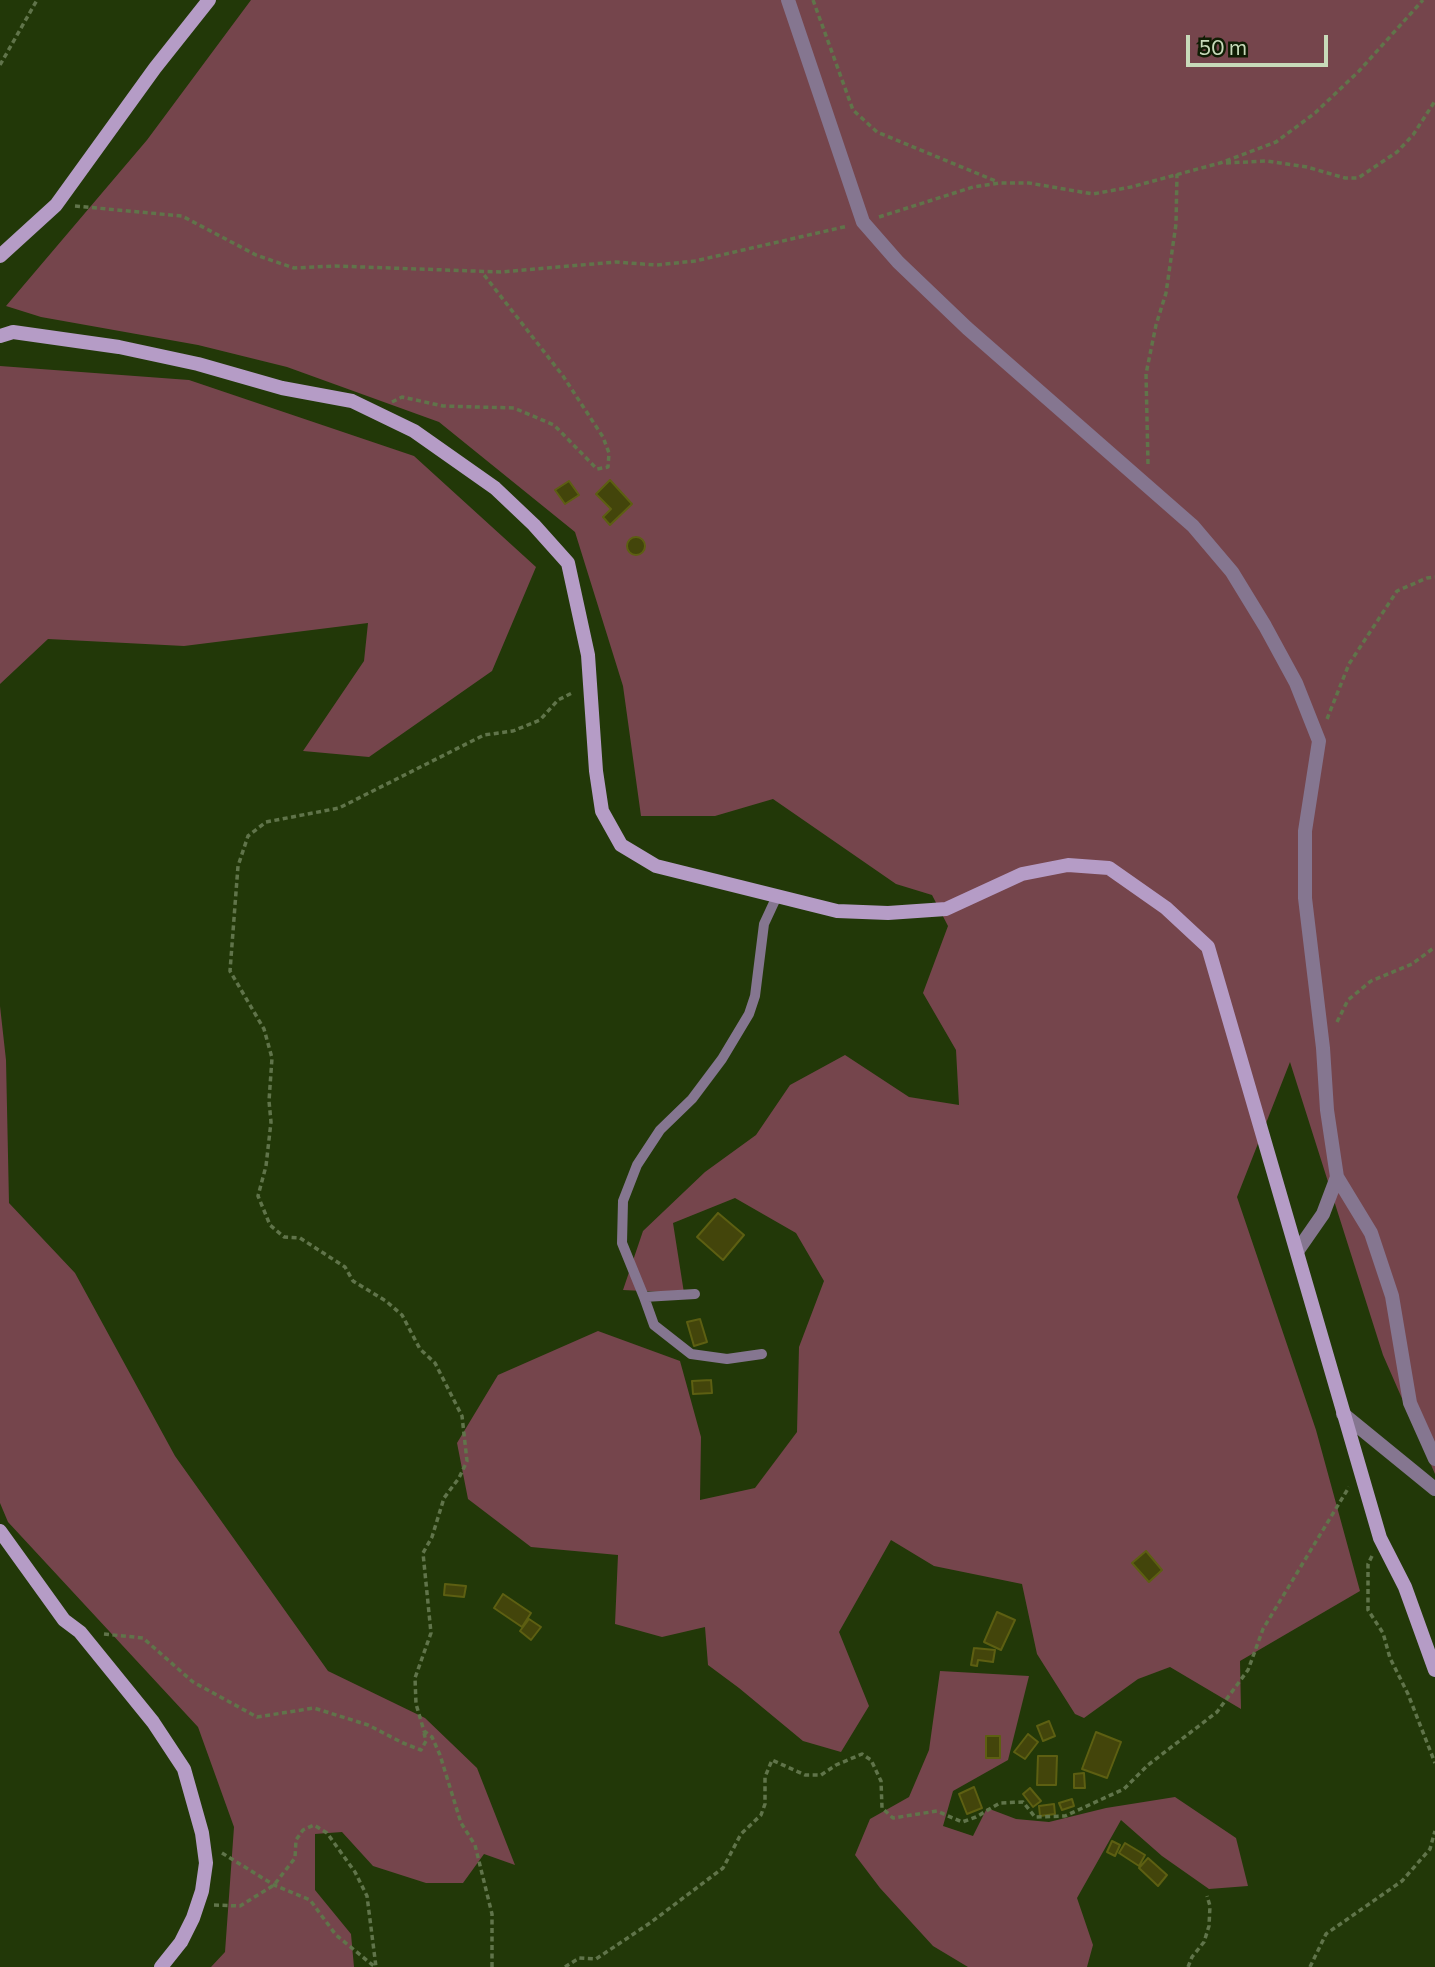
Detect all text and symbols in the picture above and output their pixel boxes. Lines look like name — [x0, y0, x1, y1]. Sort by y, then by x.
scale bar — [1190, 21, 1332, 65]
text: 50 m — [1199, 34, 1247, 59]

